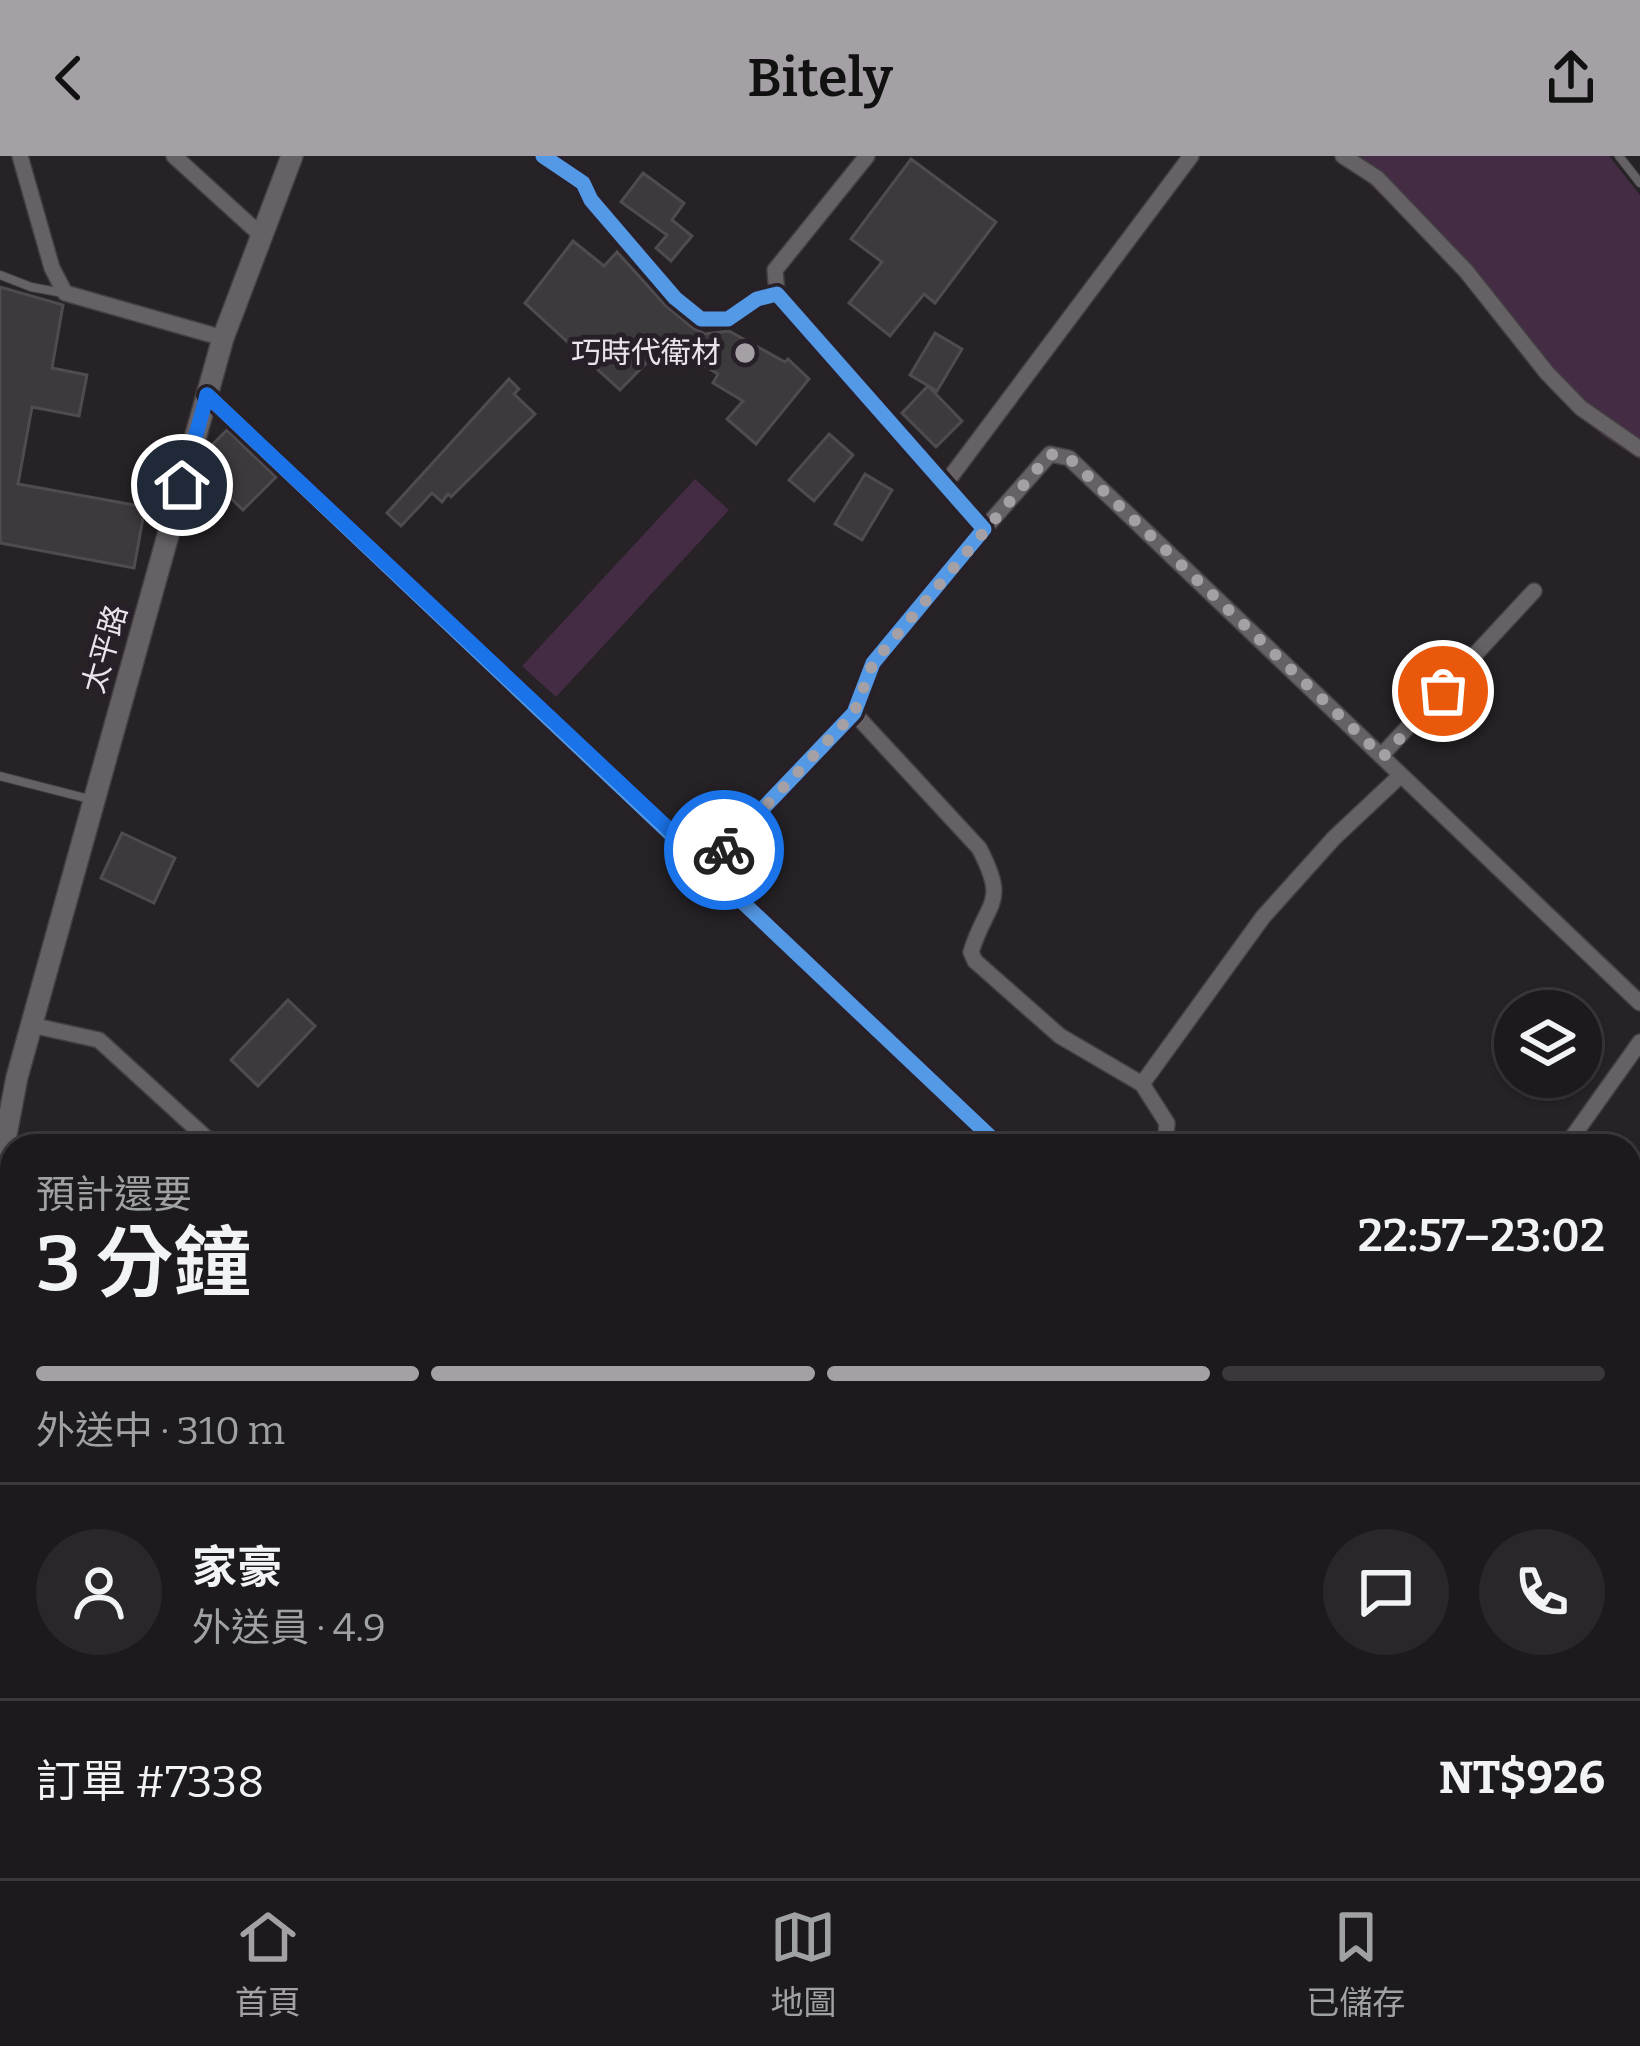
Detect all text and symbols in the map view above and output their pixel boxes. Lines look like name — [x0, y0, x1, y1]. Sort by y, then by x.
icon: back — [36, 45, 102, 111]
icon: share — [1538, 45, 1604, 111]
text: Bitely — [747, 46, 893, 110]
place label: 巧時代衛材 — [571, 335, 721, 371]
marker: 巧時代衛材 — [732, 340, 758, 366]
pin — [131, 434, 233, 536]
icon: home — [149, 452, 215, 518]
street label: 太平路 — [75, 601, 135, 697]
pin — [1392, 640, 1494, 742]
icon: bag — [1410, 658, 1476, 724]
courier — [664, 790, 784, 910]
icon: bike — [691, 817, 757, 883]
map controls — [1494, 990, 1602, 1098]
button: layers — [1494, 990, 1602, 1098]
text: 預計還要 — [36, 1172, 192, 1218]
text: 22:57–23:02 — [1358, 1209, 1605, 1263]
text: 3 分鐘 — [36, 1217, 251, 1311]
text: 外送中 · 310 m — [36, 1408, 285, 1454]
button: person — [36, 1529, 162, 1655]
button: chat — [1323, 1529, 1449, 1655]
button: phone — [1479, 1529, 1605, 1655]
text: 家豪 — [192, 1541, 282, 1595]
text: 外送員 · 4.9 — [192, 1605, 386, 1651]
text: NT$926 — [1439, 1751, 1605, 1805]
text: 訂單 #7338 — [36, 1755, 264, 1809]
tab: 首頁 — [235, 1904, 301, 2024]
tab: 地圖 — [770, 1904, 836, 2024]
tab: 已儲存 — [1306, 1904, 1405, 2024]

